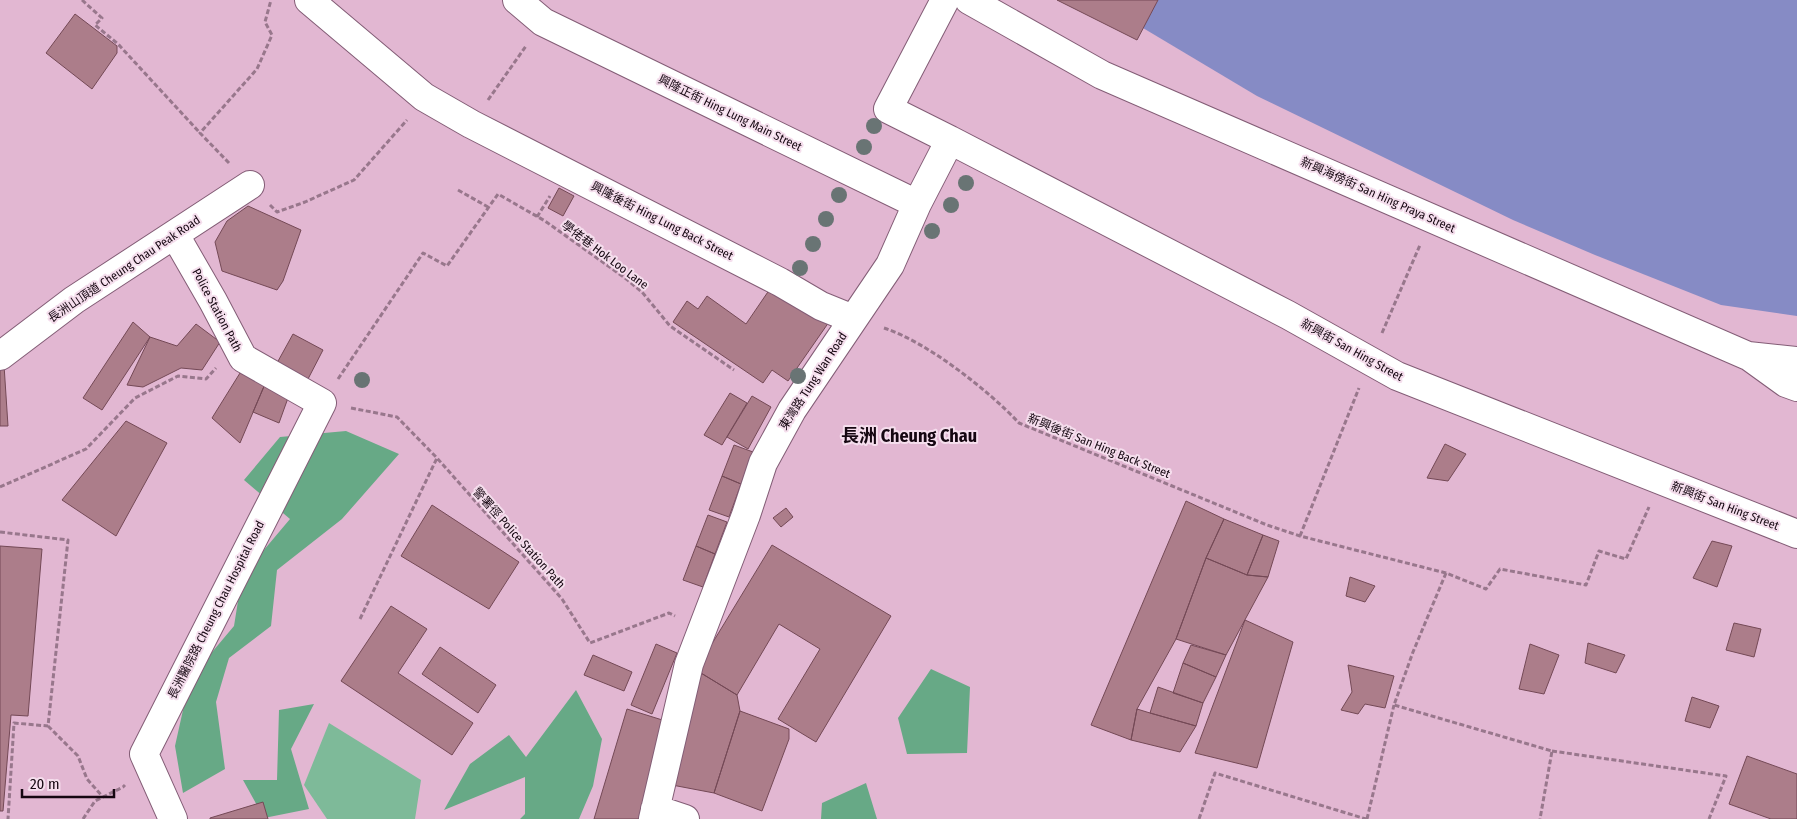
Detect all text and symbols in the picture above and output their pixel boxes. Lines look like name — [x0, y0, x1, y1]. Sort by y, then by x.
street label: 興隆正街 Hing Lung Main Street — [656, 72, 804, 154]
street label: 新興海傍街 San Hing Praya Street — [1298, 154, 1458, 236]
street label: 興隆後街 Hing Lung Back Street — [589, 179, 735, 263]
street label: 長洲山頂道 Cheung Chau Peak Road — [45, 213, 203, 325]
street label: 學佬巷 Hok Loo Lane — [559, 218, 651, 292]
street label: Police Station Path — [189, 266, 245, 354]
street label: 新興街 San Hing Street — [1299, 316, 1405, 384]
street label: 東灣路 Tung Wan Road — [776, 330, 850, 432]
street label: 新興後街 San Hing Back Street — [1026, 411, 1172, 481]
district label: 長洲 Cheung Chau — [841, 425, 977, 447]
street label: 新興街 San Hing Street — [1669, 479, 1781, 533]
street label: 警署徑 Police Station Path — [470, 485, 568, 591]
street label: 長洲醫院路 Cheung Chau Hospital Road — [165, 519, 267, 701]
scale bar — [22, 766, 115, 798]
text: 20 m — [30, 775, 60, 793]

